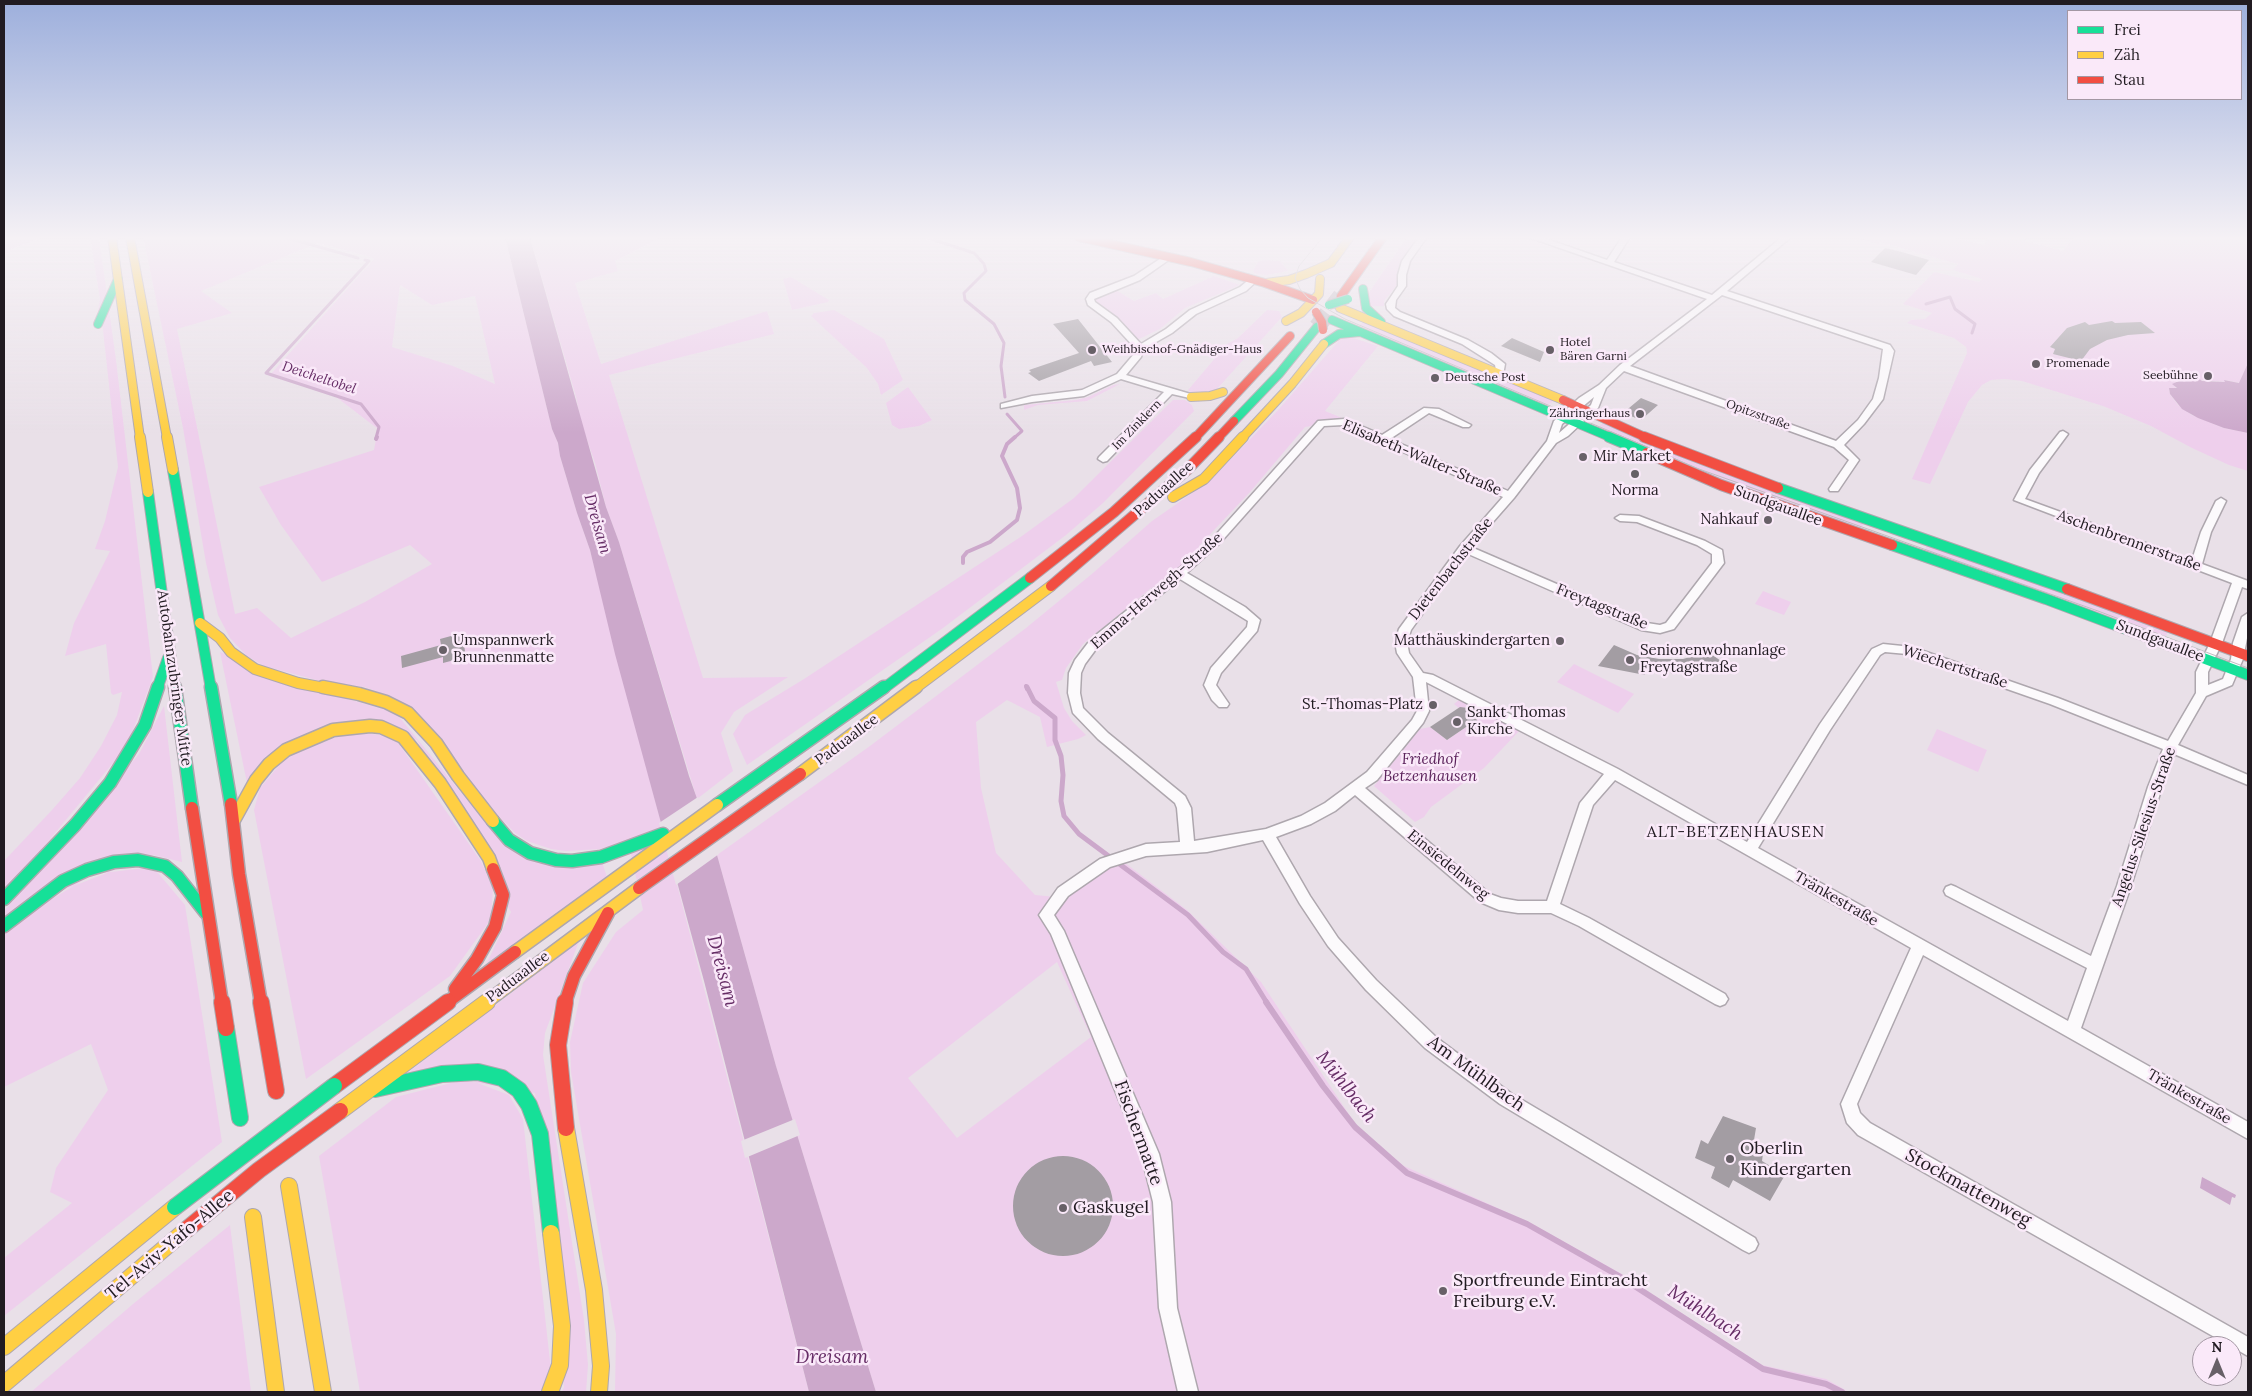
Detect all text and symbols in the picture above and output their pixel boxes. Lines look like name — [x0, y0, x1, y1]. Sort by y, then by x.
legend — [2067, 10, 2242, 100]
text: Frei — [2114, 20, 2141, 39]
text: Zäh — [2114, 45, 2140, 64]
text: Stau — [2114, 70, 2145, 89]
place label: Hotel Bären Garni — [1560, 336, 1627, 364]
place label: Weihbischof-Gnädiger-Haus — [1102, 343, 1262, 357]
marker: Weihbischof-Gnädiger-Haus — [1086, 344, 1098, 356]
marker: Hotel Bären Garni — [1544, 344, 1556, 356]
place label: Promenade — [2046, 357, 2110, 371]
water label: Deicheltobel — [280, 358, 358, 398]
marker: Promenade — [2030, 358, 2042, 370]
place label: Seebühne — [2143, 369, 2198, 383]
marker: Seebühne — [2202, 370, 2214, 382]
place label: Deutsche Post — [1445, 371, 1525, 385]
marker: Deutsche Post — [1429, 372, 1441, 384]
street label: Im Zinklern — [1109, 397, 1165, 453]
street label: Opitzstraße — [1724, 397, 1792, 433]
place label: Zähringerhaus — [1549, 407, 1630, 421]
marker: Zähringerhaus — [1634, 408, 1646, 420]
street label: Elisabeth-Walter-Straße — [1340, 416, 1504, 500]
place label: Mir Market — [1593, 448, 1671, 466]
marker: Mir Market — [1577, 451, 1589, 463]
street label: Paduaallee — [1130, 457, 1198, 521]
marker: Norma — [1629, 468, 1641, 480]
place label: Norma — [1611, 482, 1659, 500]
street label: Sundgauallee — [1731, 482, 1825, 530]
water label: Dreisam — [579, 492, 615, 556]
street label: Aschenbrennerstraße — [2055, 507, 2203, 575]
place label: Nahkauf — [1700, 511, 1758, 529]
street label: Dietenbachstraße — [1405, 514, 1497, 624]
marker: Nahkauf — [1762, 514, 1774, 526]
street label: Emma-Herwegh-Straße — [1087, 529, 1227, 653]
street label: Freytagstraße — [1553, 580, 1651, 634]
street label: Autobahnzubringer Mitte — [153, 589, 195, 767]
street label: Sundgauallee — [2114, 616, 2206, 666]
place label: Umspannwerk Brunnenmatte — [453, 632, 554, 667]
place label: Matthäuskindergarten — [1394, 632, 1550, 650]
marker: Matthäuskindergarten — [1554, 635, 1566, 647]
street label: Wiechertstraße — [1900, 641, 2010, 693]
place label: Seniorenwohnanlage Freytagstraße — [1640, 642, 1786, 677]
marker: Umspannwerk Brunnenmatte — [437, 644, 449, 656]
marker: Seniorenwohnanlage Freytagstraße — [1624, 654, 1636, 666]
place label: St.-Thomas-Platz — [1302, 696, 1423, 714]
marker: St.-Thomas-Platz — [1427, 699, 1439, 711]
place label: Sankt Thomas Kirche — [1467, 704, 1566, 739]
street label: Paduaallee — [812, 710, 882, 770]
marker: Sankt Thomas Kirche — [1451, 716, 1463, 728]
street label: Angelus-Silesius-Straße — [2108, 745, 2180, 909]
park label: Friedhof Betzenhausen — [1383, 751, 1477, 786]
district label: ALT-BETZENHAUSEN — [1645, 822, 1827, 842]
street label: Einsiedelnweg — [1403, 826, 1493, 904]
street label: Tränkestraße — [1791, 868, 1881, 930]
water label: Dreisam — [702, 933, 742, 1009]
street label: Paduaallee — [483, 947, 553, 1007]
street label: Am Mühlbach — [1423, 1031, 1529, 1117]
water label: Mühlbach — [1311, 1047, 1381, 1127]
street label: Tränkestraße — [2144, 1066, 2234, 1128]
street label: Fischermatte — [1109, 1078, 1167, 1188]
place label: Oberlin Kindergarten — [1740, 1138, 1851, 1180]
street label: Stockmattenweg — [1901, 1144, 2035, 1232]
marker: Oberlin Kindergarten — [1724, 1153, 1736, 1165]
street label: Tel-Aviv-Yafo-Allee — [101, 1185, 239, 1305]
place label: Gaskugel — [1073, 1197, 1149, 1219]
marker: Gaskugel — [1057, 1202, 1069, 1214]
place label: Sportfreunde Eintracht Freiburg e.V. — [1453, 1270, 1648, 1312]
water label: Mühlbach — [1663, 1280, 1747, 1346]
marker: Sportfreunde Eintracht Freiburg e.V. — [1437, 1285, 1449, 1297]
north arrow — [2192, 1336, 2242, 1386]
text: N — [2212, 1338, 2222, 1356]
water label: Dreisam — [796, 1347, 868, 1369]

